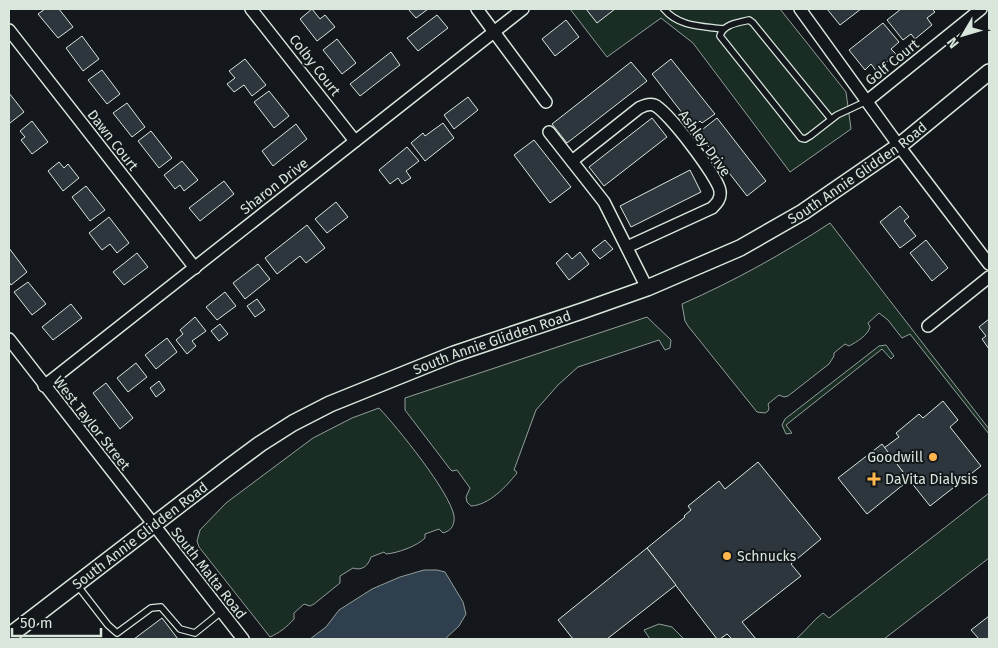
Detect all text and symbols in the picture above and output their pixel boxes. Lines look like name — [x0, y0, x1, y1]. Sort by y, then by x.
north arrow — [938, 10, 988, 60]
street label: Colby Court — [285, 31, 344, 100]
text: N — [944, 34, 963, 52]
street label: Golf Court — [862, 35, 923, 89]
street label: Dawn Court — [84, 106, 142, 175]
street label: Ashley Drive — [675, 107, 734, 180]
street label: South Annie Glidden Road — [785, 119, 931, 228]
street label: Sharon Drive — [237, 155, 312, 218]
street label: South Annie Glidden Road — [411, 307, 573, 379]
street label: West Taylor Street — [50, 373, 134, 474]
place label: Goodwill — [867, 449, 923, 466]
marker: Goodwill — [927, 451, 939, 463]
place label: DaVita Dialysis — [885, 471, 978, 488]
marker: DaVita Dialysis — [867, 472, 881, 486]
street label: South Annie Glidden Road — [69, 478, 211, 593]
street label: South Malta Road — [167, 524, 250, 623]
place label: Schnucks — [737, 548, 797, 565]
marker: Schnucks — [721, 550, 733, 562]
scale bar — [12, 606, 101, 638]
text: 50 m — [20, 614, 53, 632]

